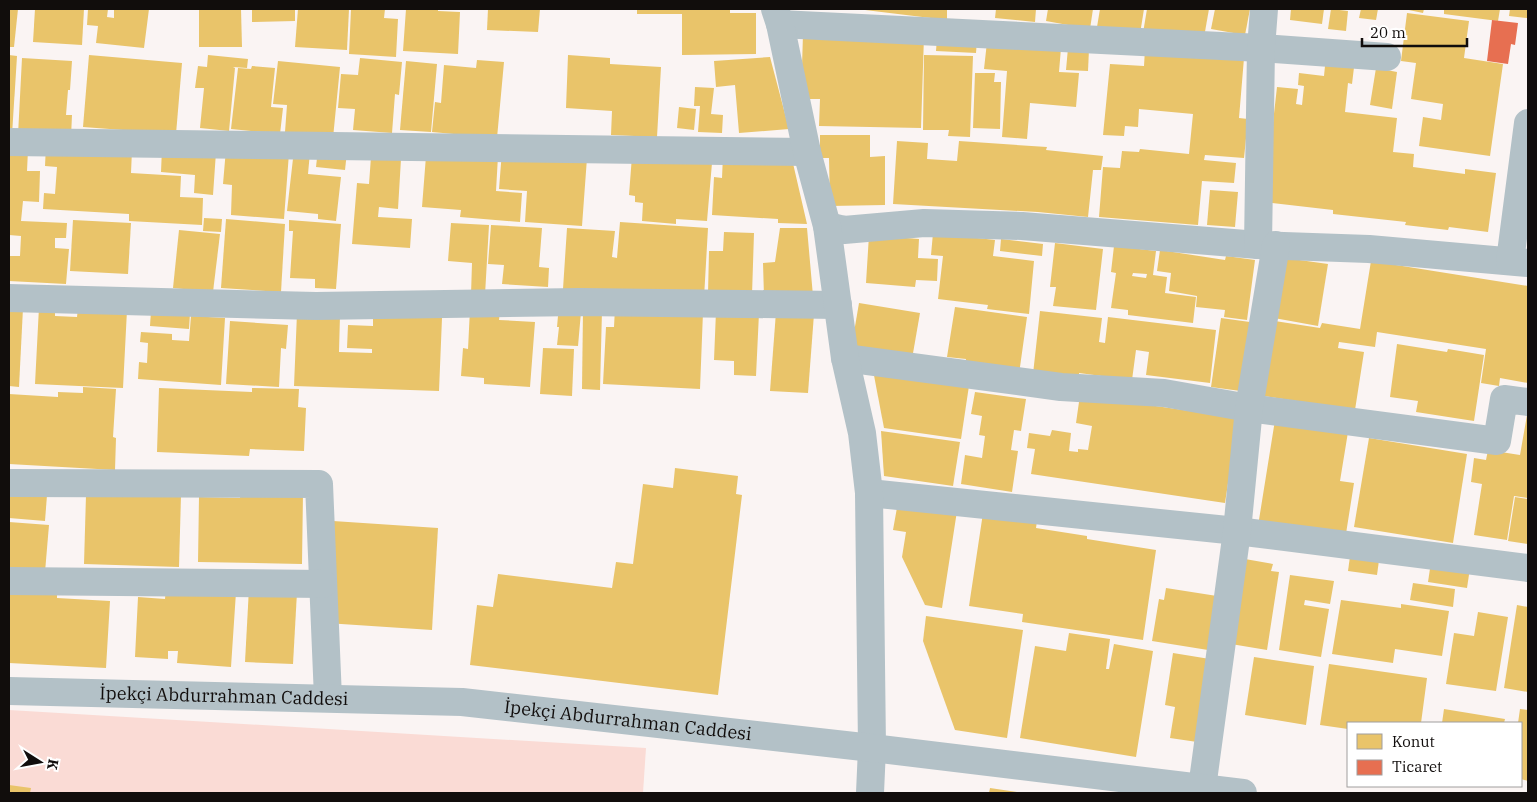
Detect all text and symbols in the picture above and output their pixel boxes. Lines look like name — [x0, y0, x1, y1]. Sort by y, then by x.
scale bar — [1362, 15, 1467, 47]
text: 20 m — [1370, 23, 1406, 42]
street label: İpekçi Abdurrahman Caddesi — [99, 681, 349, 710]
street label: İpekçi Abdurrahman Caddesi — [503, 695, 753, 745]
legend — [1347, 722, 1522, 787]
text: Konut — [1392, 732, 1435, 751]
north arrow — [15, 737, 65, 787]
text: K — [43, 757, 63, 772]
text: Ticaret — [1392, 757, 1442, 776]

